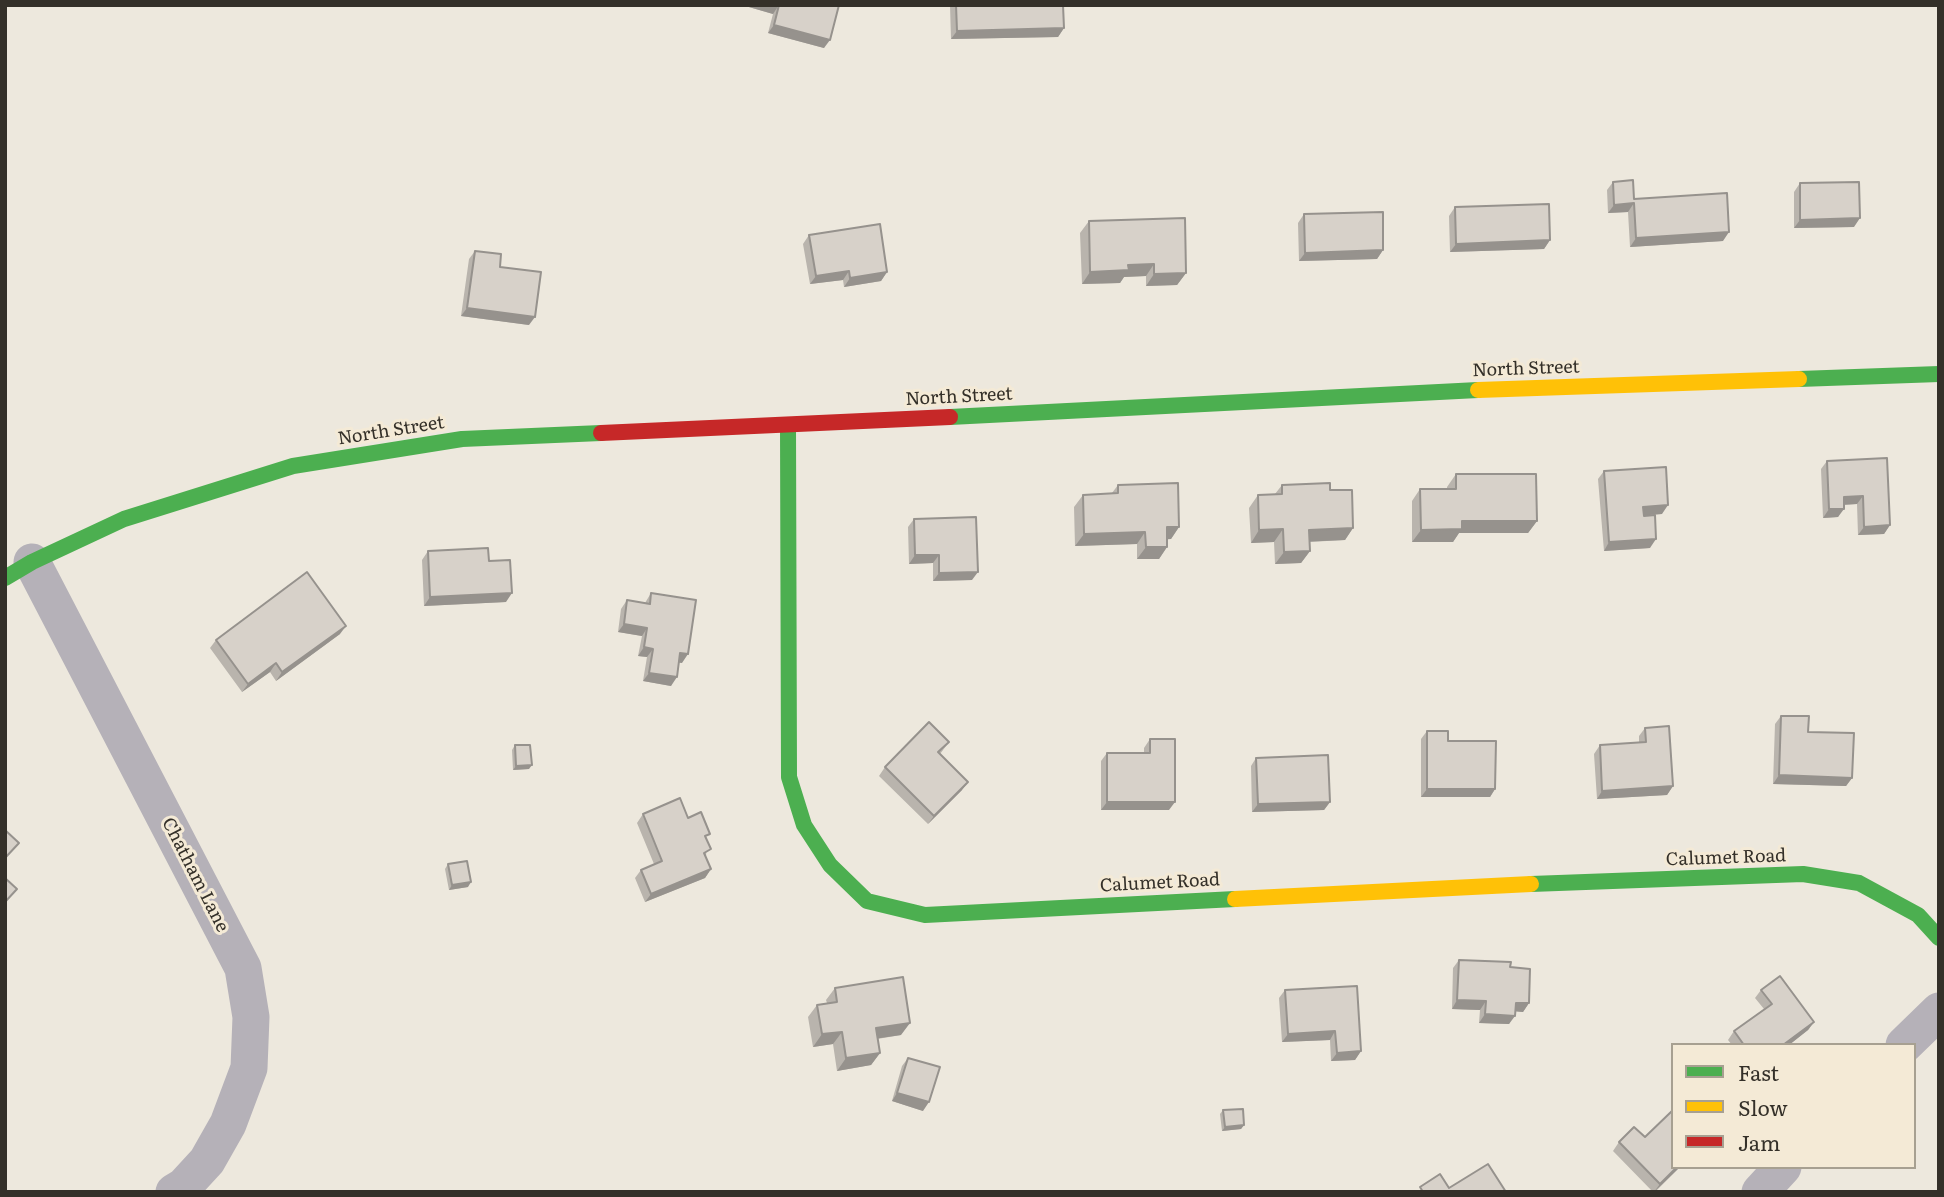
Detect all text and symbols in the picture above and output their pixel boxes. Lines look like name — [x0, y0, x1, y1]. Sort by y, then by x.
street label: North Street — [1472, 356, 1580, 382]
street label: North Street — [905, 383, 1013, 411]
street label: North Street — [336, 412, 446, 450]
street label: Chatham Lane — [157, 814, 233, 936]
street label: Calumet Road — [1666, 845, 1786, 871]
street label: Calumet Road — [1099, 869, 1221, 897]
legend — [1671, 1043, 1916, 1169]
text: Fast — [1738, 1056, 1779, 1087]
text: Slow — [1738, 1091, 1788, 1122]
text: Jam — [1738, 1126, 1780, 1157]

